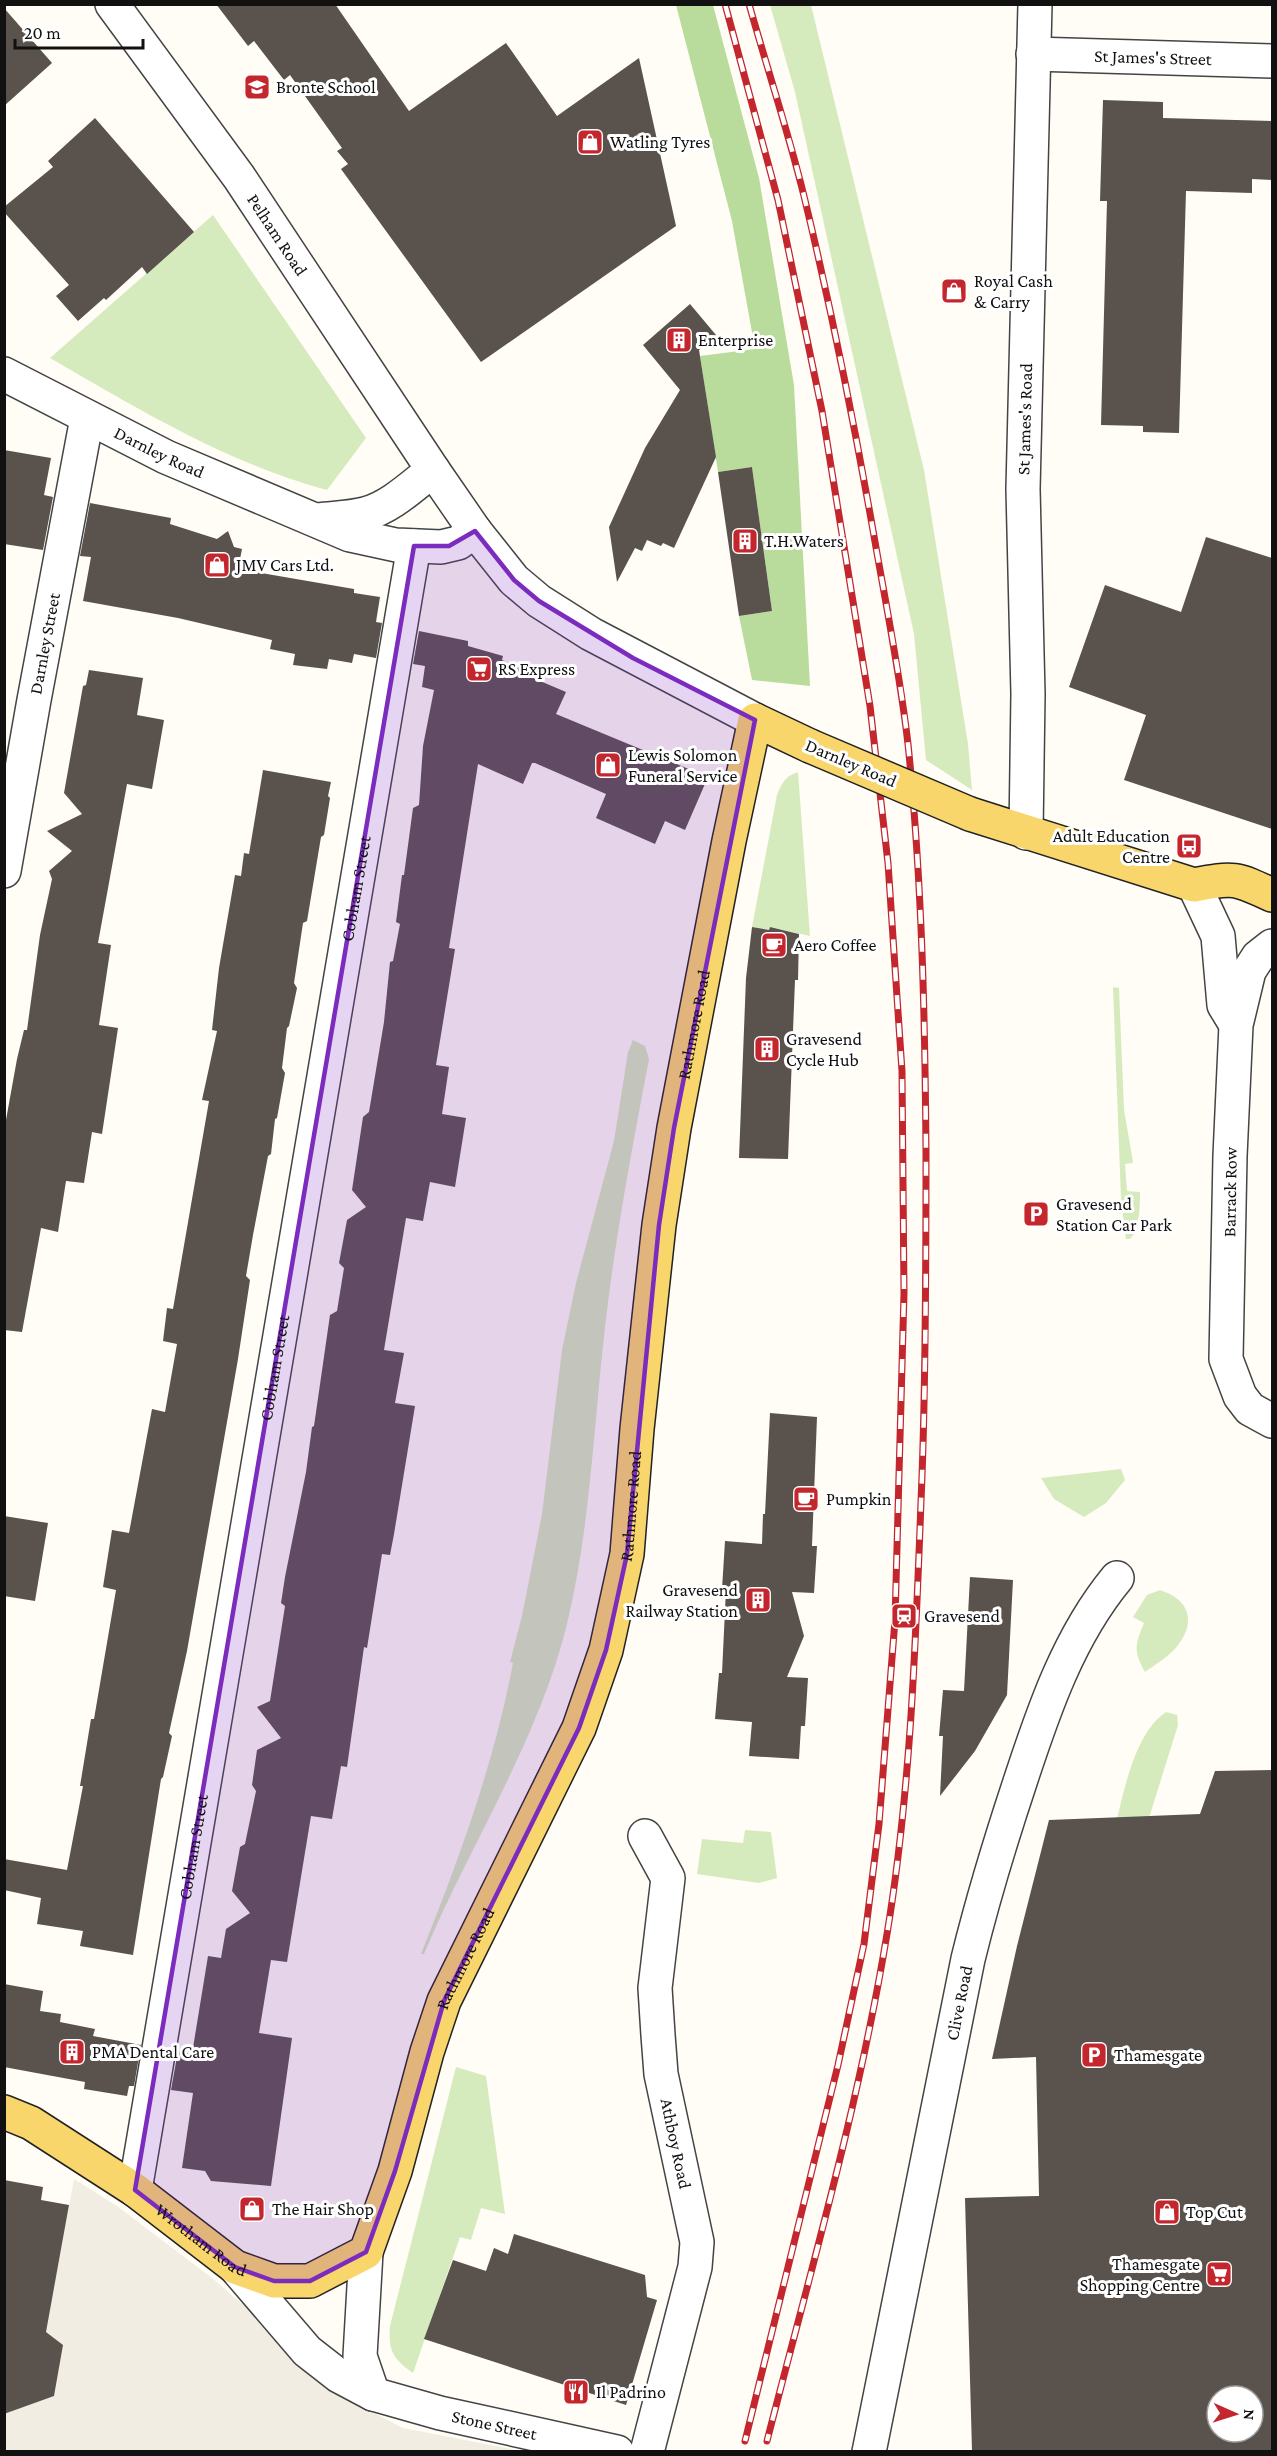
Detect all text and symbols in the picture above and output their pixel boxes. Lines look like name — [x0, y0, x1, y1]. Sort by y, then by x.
scale bar — [15, 12, 142, 50]
text: 20 m — [24, 23, 61, 43]
street label: St James's Street — [1094, 46, 1213, 69]
school or university icon: Bronte School — [242, 72, 272, 102]
place label: Bronte School — [276, 77, 376, 97]
shop icon: Watling Tyres — [575, 127, 605, 157]
place label: Watling Tyres — [610, 132, 710, 152]
street label: Pelham Road — [243, 190, 312, 280]
place label: Royal Cash & Carry — [974, 271, 1053, 312]
shop icon: Royal Cash & Carry — [939, 276, 969, 306]
building icon: Enterprise — [664, 325, 694, 355]
place label: Enterprise — [698, 330, 773, 350]
street label: St James's Road — [1013, 362, 1036, 475]
street label: Darnley Road — [111, 422, 208, 482]
building icon: T.H.Waters — [730, 526, 760, 556]
place label: T.H.Waters — [764, 531, 844, 551]
shop icon: JMV Cars Ltd. — [202, 550, 232, 580]
place label: JMV Cars Ltd. — [234, 555, 334, 575]
street label: Darnley Street — [25, 590, 64, 696]
supermarket icon: RS Express — [464, 654, 494, 684]
place label: RS Express — [498, 659, 575, 679]
street label: Darnley Road — [802, 735, 900, 791]
place label: Lewis Solomon Funeral Service — [628, 745, 738, 786]
shop icon: Lewis Solomon Funeral Service — [593, 750, 623, 780]
place label: Adult Education Centre — [1053, 826, 1170, 867]
bus stop icon: Adult Education Centre — [1174, 831, 1204, 861]
street label: Cobham Street — [337, 833, 375, 943]
cafe icon: Aero Coffee — [759, 930, 789, 960]
place label: Aero Coffee — [794, 935, 876, 955]
street label: Rathmore Road — [674, 968, 714, 1081]
place label: Gravesend Cycle Hub — [786, 1029, 862, 1070]
building icon: Gravesend Cycle Hub — [752, 1034, 782, 1064]
street label: Barrack Row — [1219, 1146, 1241, 1237]
place label: Gravesend Station Car Park — [1056, 1194, 1172, 1235]
parking icon: Gravesend Station Car Park — [1021, 1199, 1051, 1229]
street label: Cobham Street — [256, 1312, 294, 1422]
street label: Rathmore Road — [616, 1449, 645, 1563]
cafe icon: Pumpkin — [791, 1484, 821, 1514]
place label: Pumpkin — [826, 1489, 892, 1509]
place label: Gravesend Railway Station — [625, 1580, 739, 1621]
building icon: Gravesend Railway Station — [743, 1585, 773, 1615]
station icon: Gravesend — [889, 1601, 919, 1631]
place label: Gravesend — [924, 1606, 1000, 1626]
street label: Cobham Street — [174, 1792, 212, 1901]
street label: Rathmore Road — [432, 1904, 499, 2012]
street label: Clive Road — [942, 1963, 977, 2042]
building icon: PMA Dental Care — [57, 2037, 87, 2067]
parking icon: Thamesgate — [1079, 2040, 1109, 2070]
place label: PMA Dental Care — [92, 2042, 214, 2062]
place label: Thamesgate — [1114, 2045, 1202, 2065]
street label: Athboy Road — [656, 2096, 695, 2191]
shop icon: The Hair Shop — [237, 2194, 267, 2224]
shop icon: Top Cut — [1152, 2197, 1182, 2227]
street label: Wrotham Road — [151, 2199, 250, 2281]
place label: The Hair Shop — [272, 2199, 374, 2219]
place label: Top Cut — [1186, 2202, 1244, 2222]
place label: Thamesgate Shopping Centre — [1080, 2254, 1200, 2295]
supermarket icon: Thamesgate Shopping Centre — [1204, 2259, 1234, 2289]
restaurant icon: Il Padrino — [561, 2377, 591, 2407]
place label: Il Padrino — [596, 2382, 666, 2402]
north arrow — [1205, 2384, 1265, 2444]
street label: Stone Street — [450, 2406, 540, 2444]
text: N — [1241, 2409, 1258, 2421]

